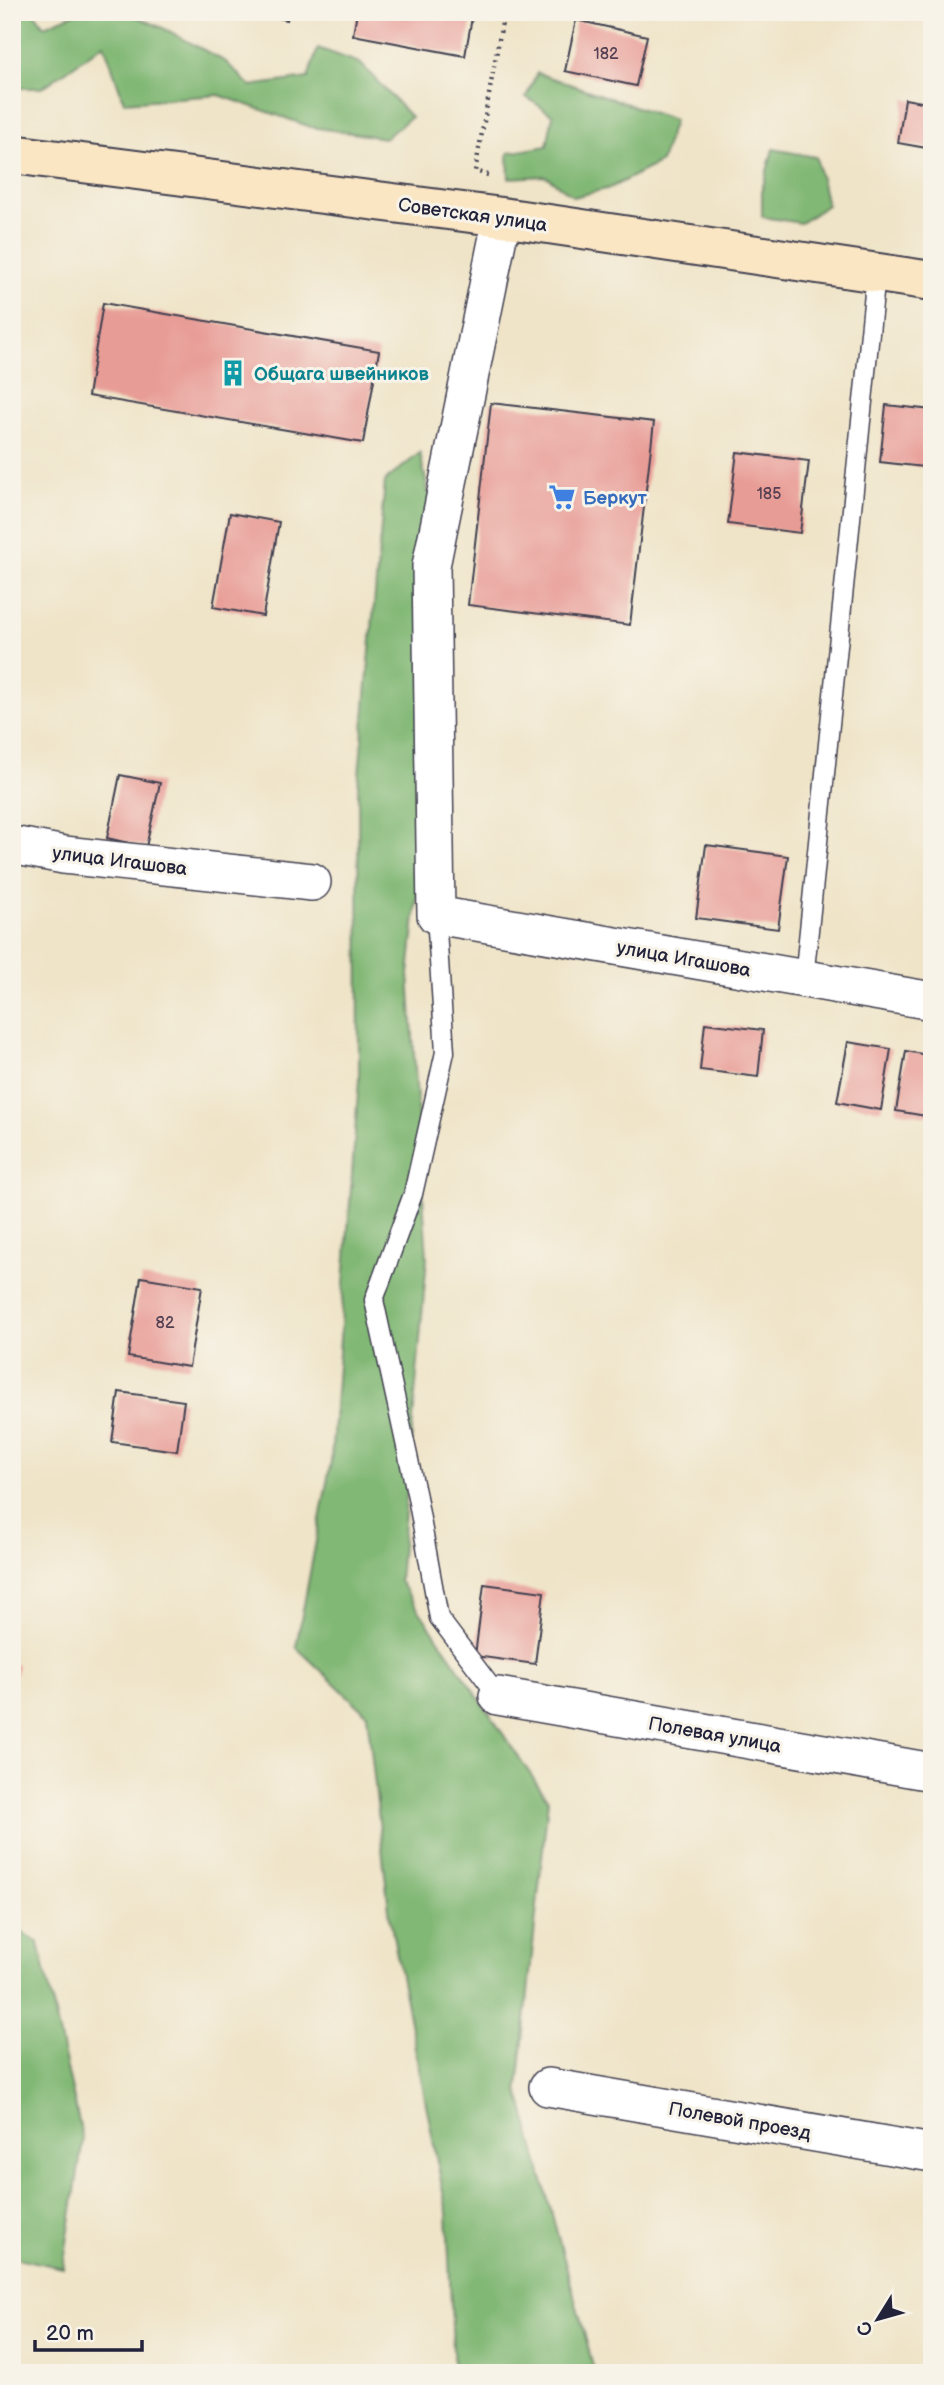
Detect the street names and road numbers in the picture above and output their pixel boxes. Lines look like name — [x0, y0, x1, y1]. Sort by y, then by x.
street label: Советская улица — [397, 194, 549, 237]
street label: улица Игашова — [51, 842, 189, 881]
street label: улица Игашова — [615, 936, 753, 983]
street label: Полевая улица — [646, 1712, 783, 1759]
street label: Полевой проезд — [667, 2098, 813, 2145]

